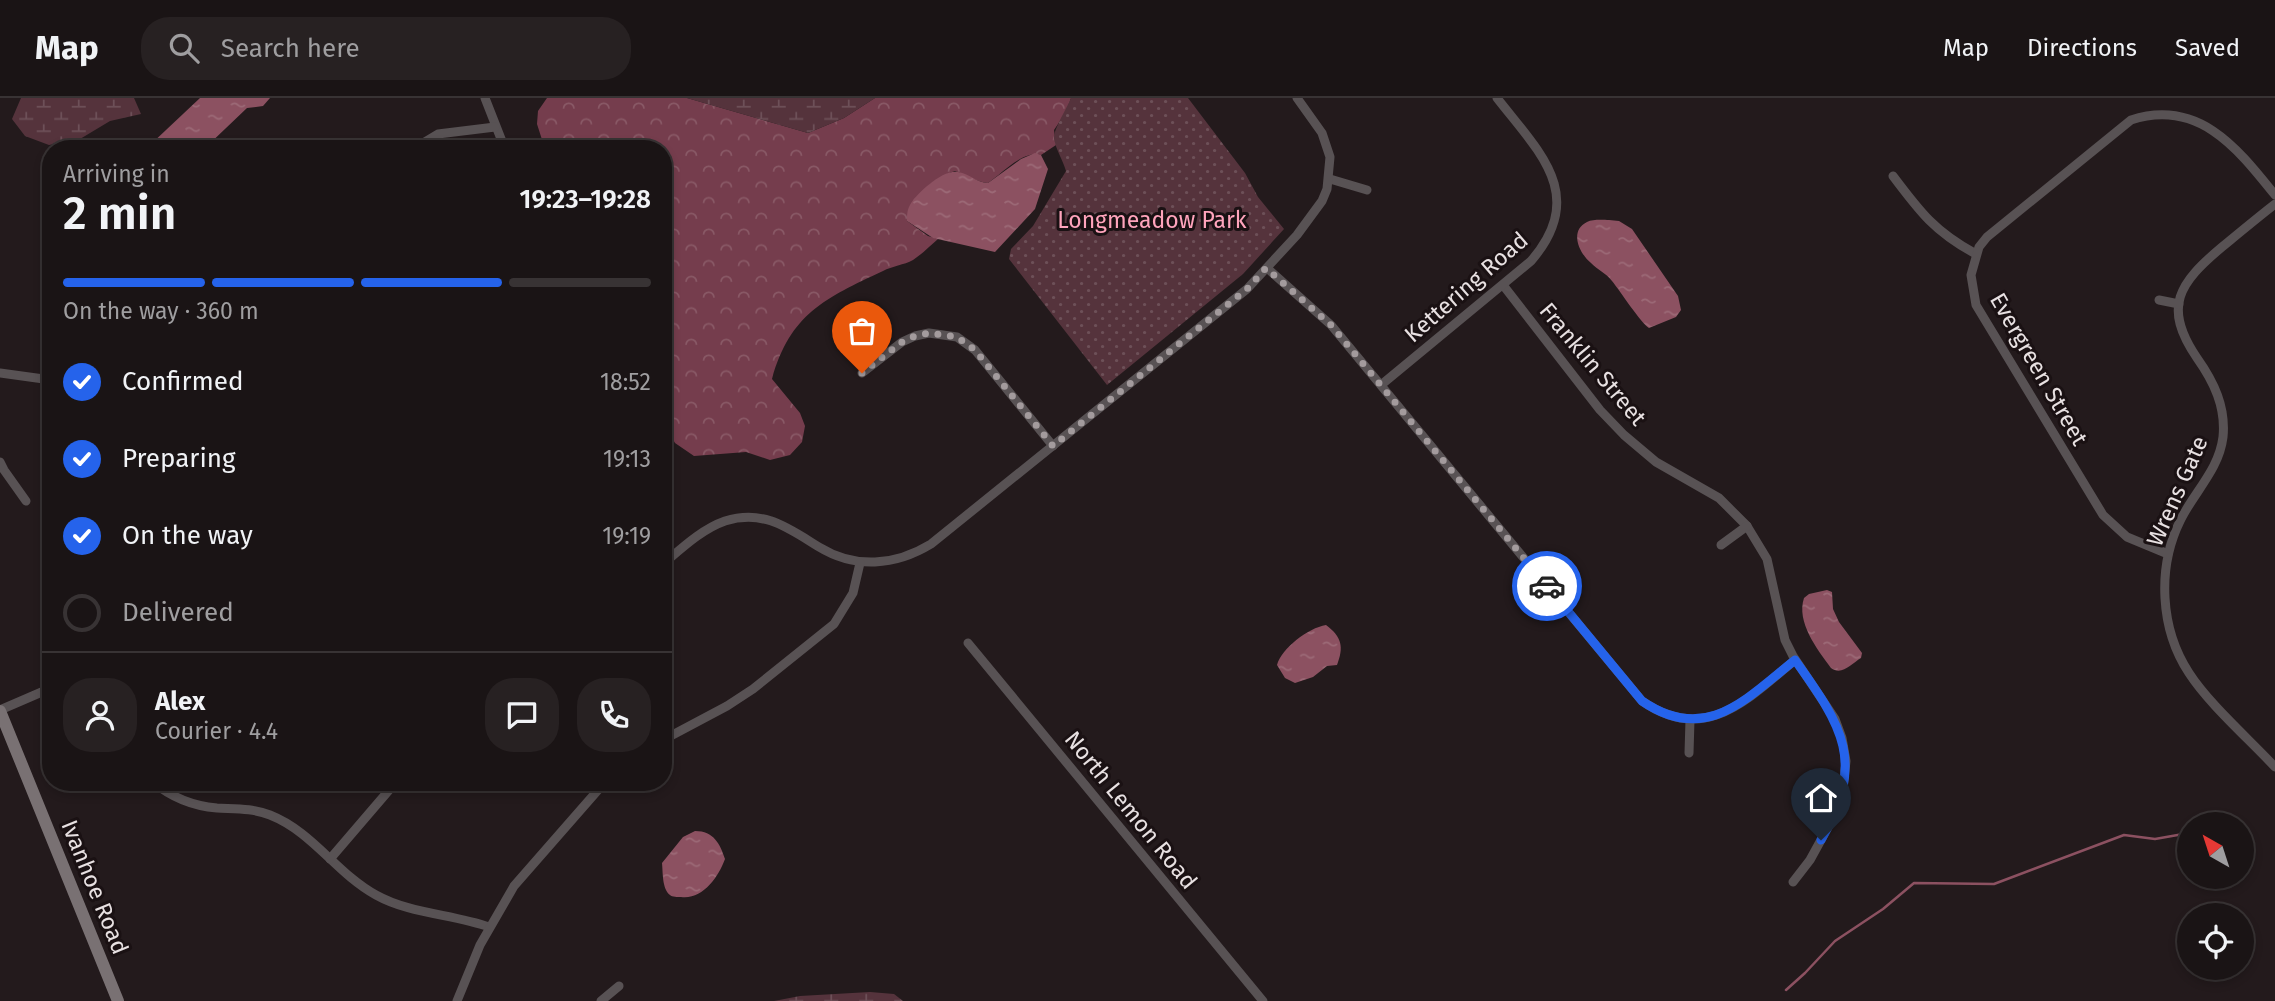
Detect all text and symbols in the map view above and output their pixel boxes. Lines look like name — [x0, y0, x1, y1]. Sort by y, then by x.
search box — [141, 17, 631, 80]
text: Map — [35, 28, 99, 68]
icon: search — [165, 29, 203, 67]
text: Search here — [221, 33, 360, 64]
text: Map — [1943, 34, 1989, 62]
text: Directions — [2027, 34, 2137, 62]
text: Saved — [2175, 34, 2240, 62]
text: Arriving in — [63, 160, 170, 188]
text: 19:23–19:28 — [520, 184, 651, 215]
text: 2 min — [63, 186, 176, 241]
park label: Longmeadow Park — [1057, 206, 1247, 234]
street label: Kettering Road — [1399, 226, 1533, 348]
street label: Evergreen Street — [1984, 288, 2094, 451]
text: On the way · 360 m — [63, 297, 259, 325]
street label: Franklin Street — [1534, 297, 1653, 432]
pin — [832, 301, 892, 373]
icon: bag — [843, 312, 881, 350]
icon: check — [63, 363, 101, 401]
text: Confirmed — [122, 366, 243, 397]
text: 18:52 — [600, 368, 651, 396]
street label: Wrens Gate — [2140, 432, 2214, 550]
icon: check — [63, 440, 101, 478]
text: Preparing — [122, 443, 235, 474]
text: 19:13 — [603, 445, 651, 473]
icon: check — [63, 517, 101, 555]
text: On the way — [122, 520, 253, 551]
text: 19:19 — [602, 522, 651, 550]
courier — [1512, 551, 1582, 621]
icon: car — [1528, 567, 1566, 605]
text: Delivered — [122, 597, 234, 628]
button: person — [63, 678, 137, 752]
button: chat — [485, 678, 559, 752]
button: phone — [577, 678, 651, 752]
text: Alex — [155, 686, 205, 717]
text: Courier · 4.4 — [155, 717, 278, 745]
street label: North Lemon Road — [1059, 725, 1203, 895]
pin — [1791, 768, 1851, 840]
icon: home — [1802, 779, 1840, 817]
north arrow — [2177, 812, 2254, 889]
map controls — [2177, 812, 2254, 980]
street label: Ivanhoe Road — [55, 816, 135, 958]
button: locate — [2177, 903, 2254, 980]

